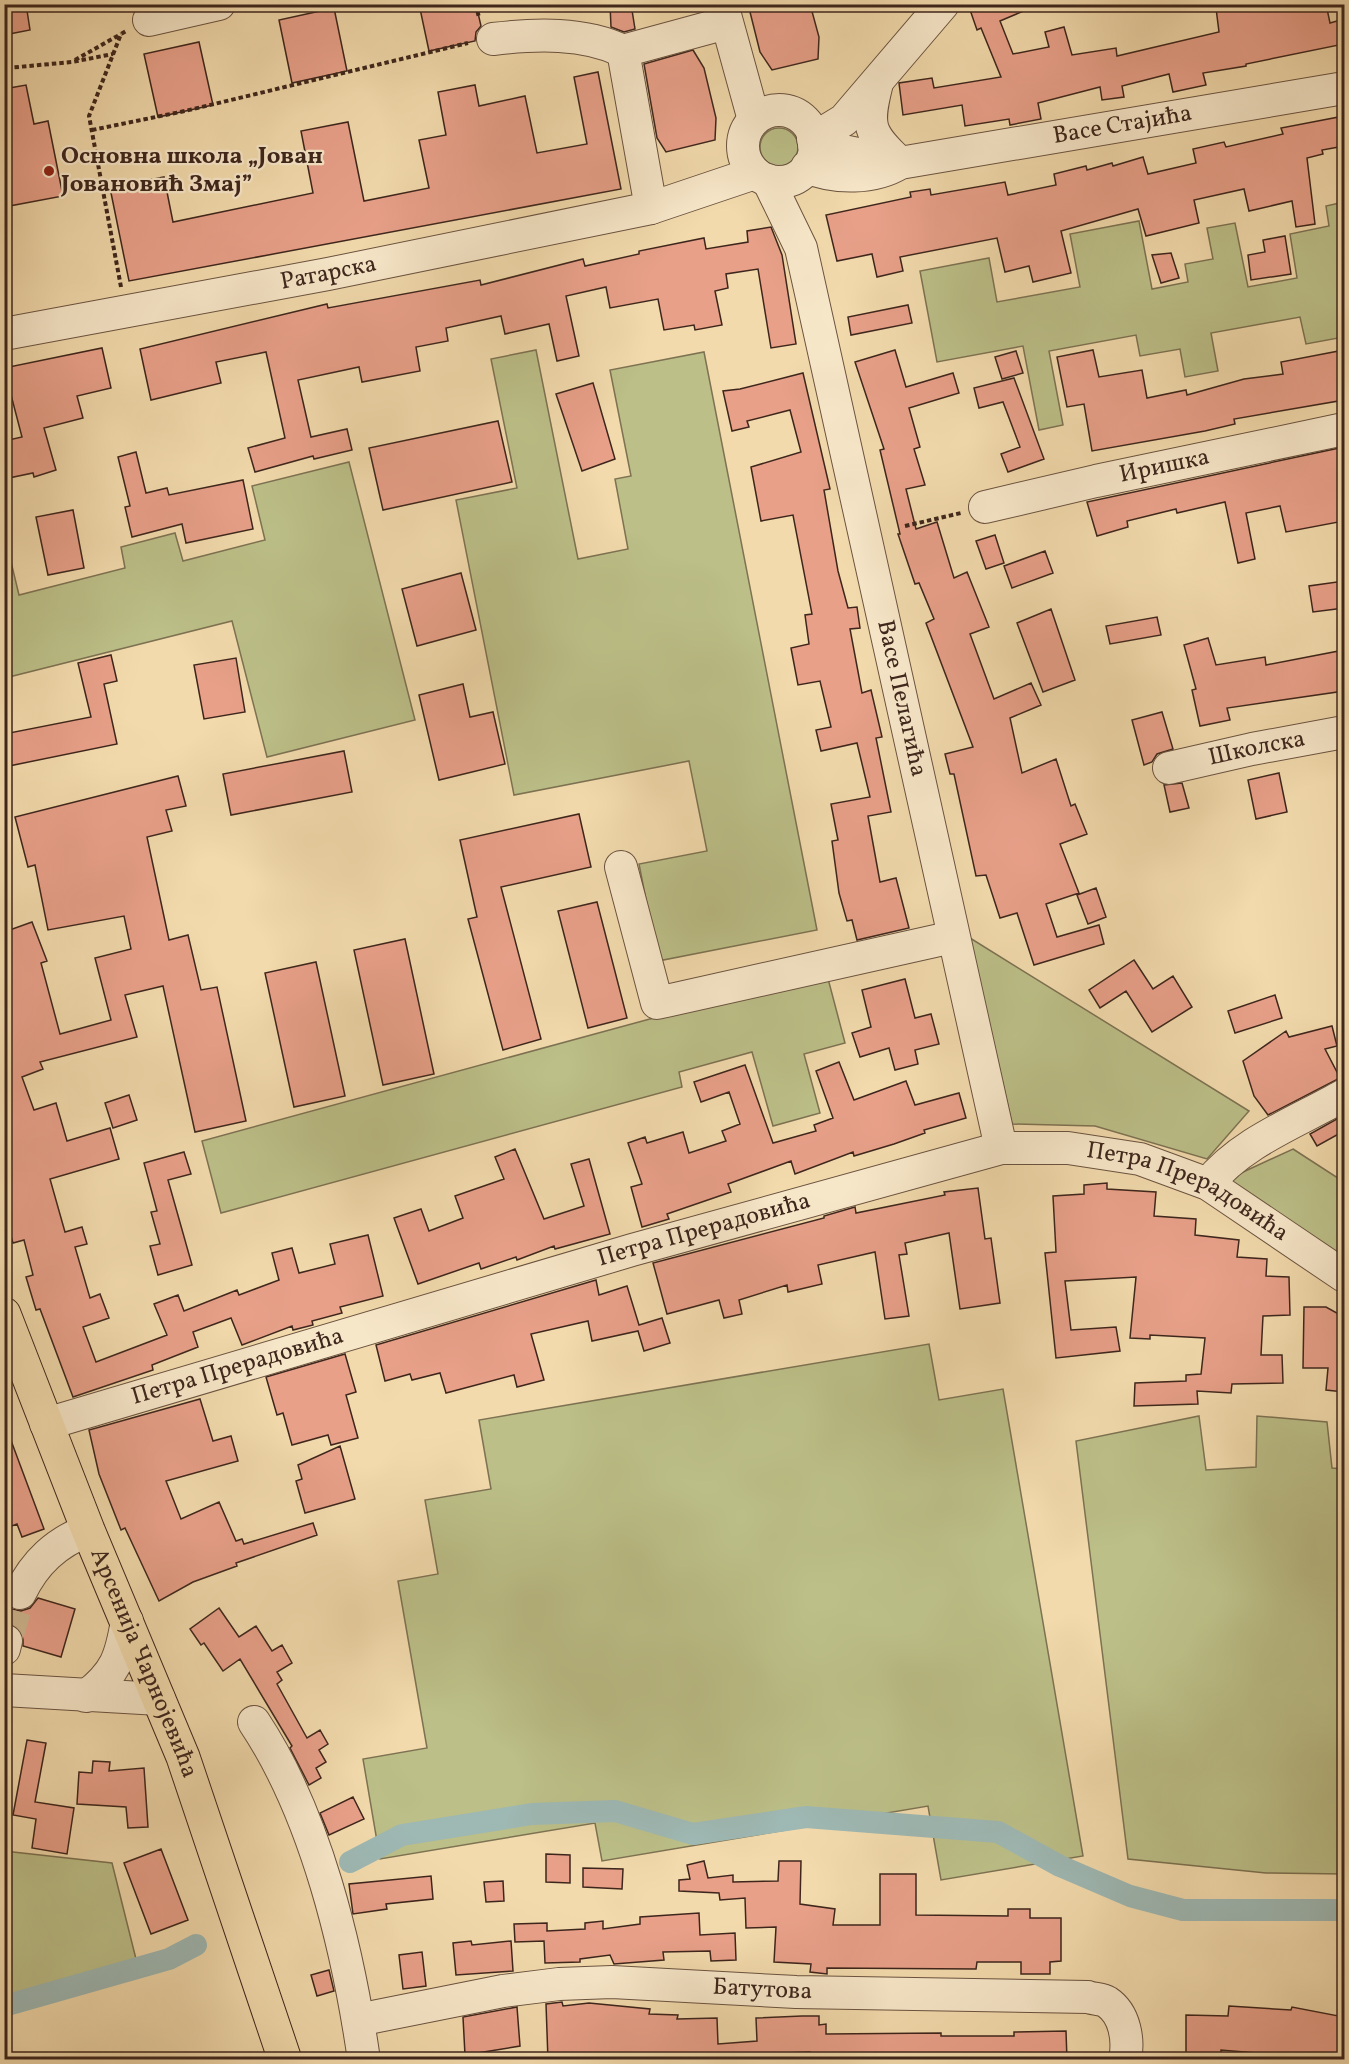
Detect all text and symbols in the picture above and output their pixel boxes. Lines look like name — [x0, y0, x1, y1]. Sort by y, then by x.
street label: Васе Стајића — [1051, 97, 1195, 154]
place label: Основна школа „Јован Јовановић Змај” — [60, 140, 323, 202]
marker: Основна школа „Јован Јовановић Змај” — [42, 164, 56, 178]
street label: Ратарска — [278, 248, 380, 299]
street label: Иришка — [1116, 441, 1213, 493]
street label: Васе Пелагића — [867, 617, 935, 780]
street label: Школска — [1205, 722, 1308, 775]
street label: Петра Прерадовића — [1084, 1134, 1295, 1250]
street label: Петра Прерадовића — [593, 1184, 814, 1276]
street label: Петра Прерадовића — [128, 1319, 348, 1415]
street label: Арсенија Чарнојевића — [81, 1543, 206, 1783]
street label: Батутова — [712, 1970, 813, 2009]

